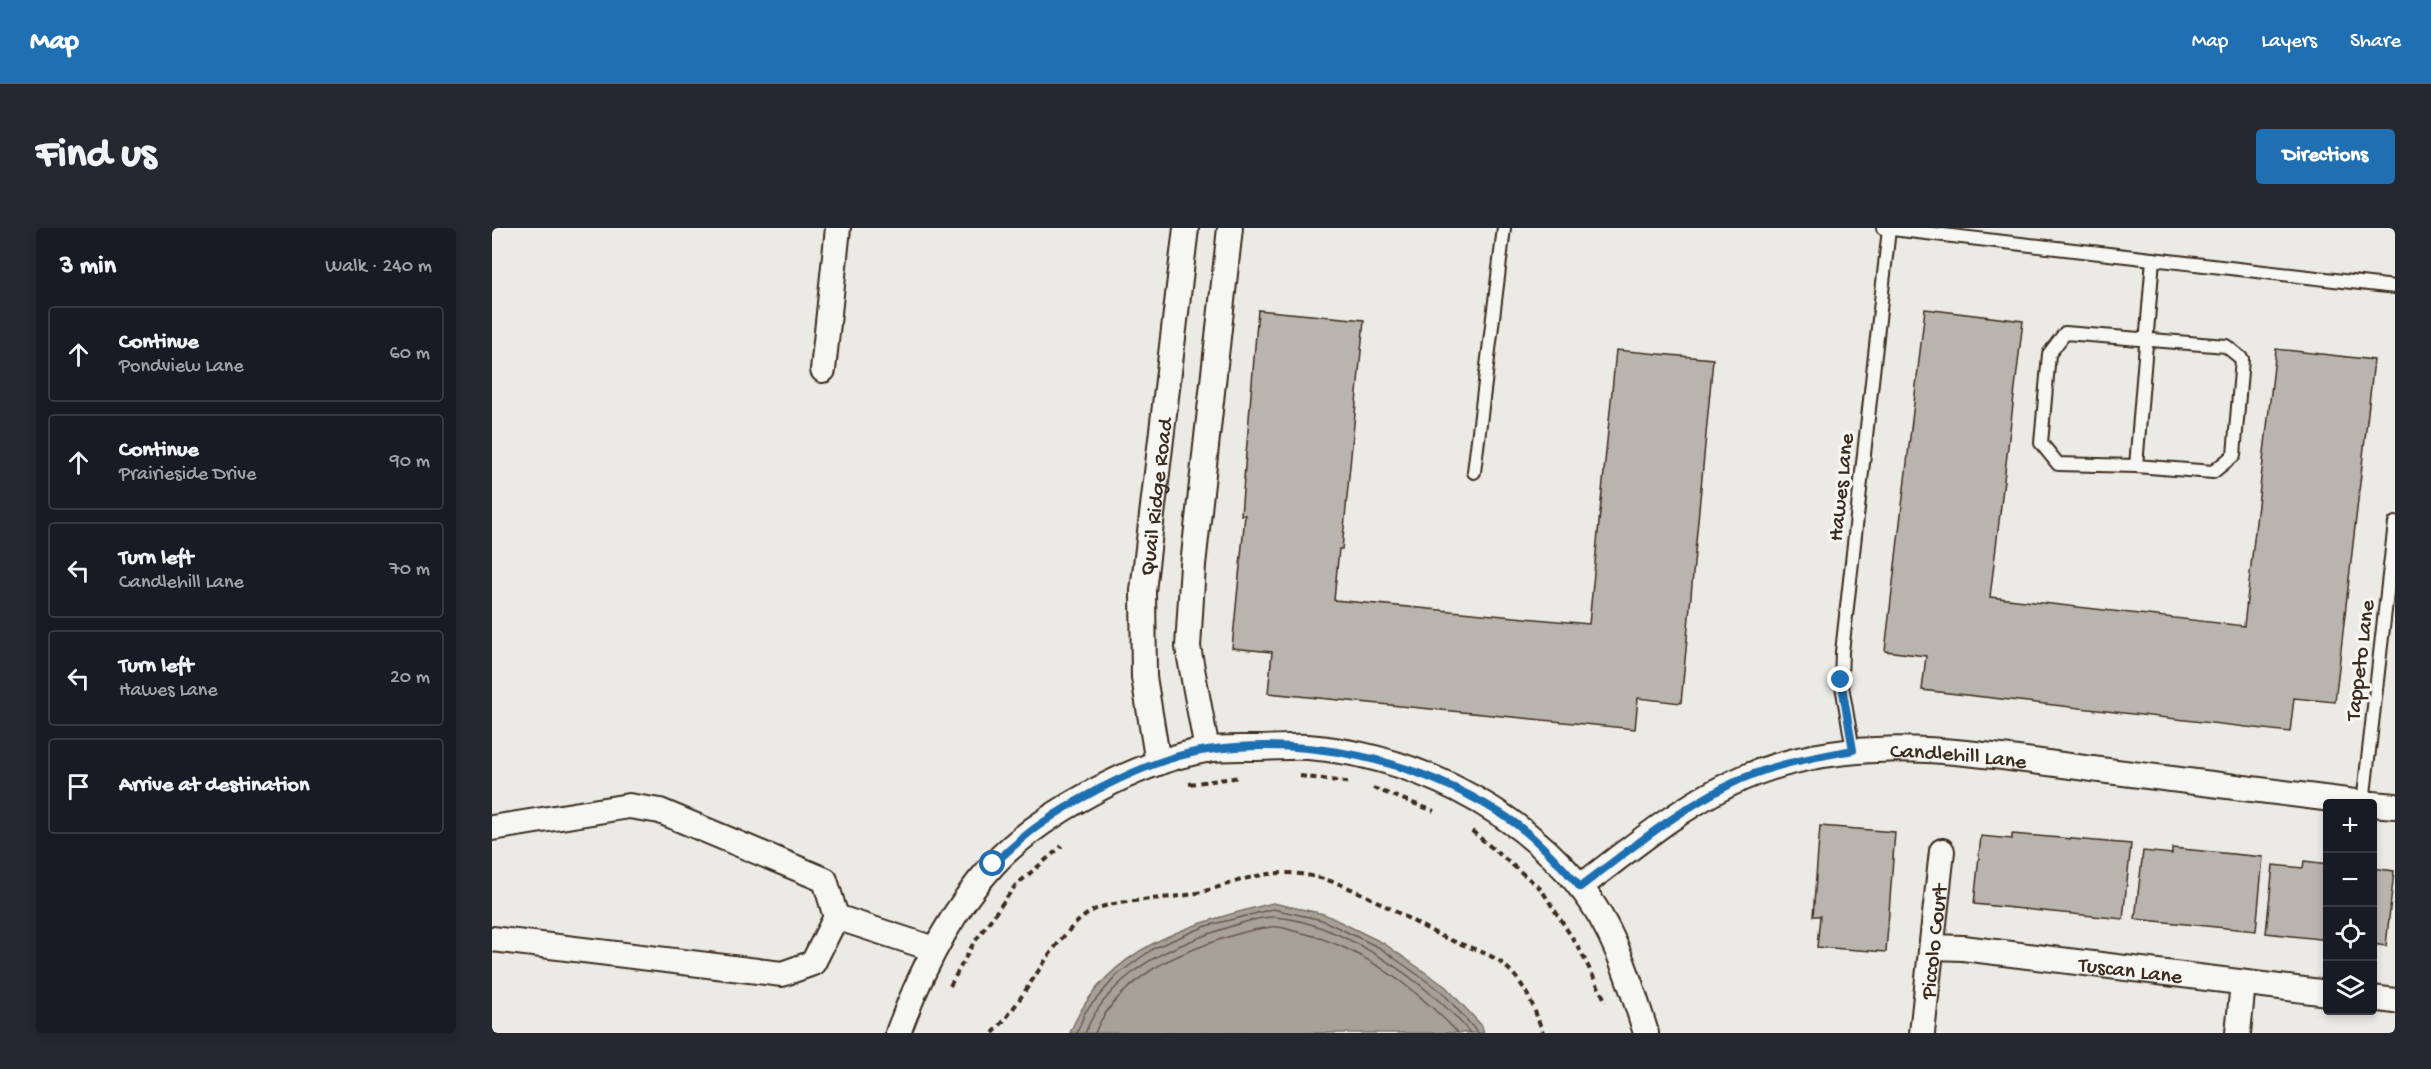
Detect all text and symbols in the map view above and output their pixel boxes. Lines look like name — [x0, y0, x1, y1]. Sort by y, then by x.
text: Map — [30, 26, 79, 59]
text: Map — [2192, 30, 2228, 55]
text: Layers — [2261, 30, 2317, 55]
text: Share — [2350, 30, 2401, 55]
button: Directions — [2256, 129, 2395, 184]
text: Find us — [36, 132, 156, 181]
text: 3 min — [60, 252, 116, 283]
text: Walk · 240 m — [325, 256, 432, 279]
text: Continue — [119, 330, 199, 356]
icon: ahead — [62, 338, 95, 371]
text: 60 m — [390, 343, 430, 366]
text: Pondview Lane — [119, 356, 244, 379]
street label: Quail Ridge Road — [1136, 415, 1181, 578]
street label: Hawes Lane — [1824, 431, 1862, 543]
text: Continue — [119, 438, 199, 464]
icon: ahead — [62, 446, 95, 479]
text: 90 m — [390, 451, 430, 474]
text: Prairieside Drive — [119, 464, 256, 487]
text: Turn left — [119, 546, 193, 572]
icon: left — [62, 554, 95, 587]
text: 70 m — [389, 559, 430, 582]
text: Candlehill Lane — [119, 572, 244, 595]
street label: Tappeto Lane — [2341, 598, 2382, 724]
text: Turn left — [119, 654, 193, 680]
icon: left — [62, 662, 95, 695]
route end — [1827, 666, 1853, 692]
text: 20 m — [390, 667, 430, 690]
text: Hawes Lane — [119, 680, 218, 703]
street label: Candlehill Lane — [1890, 740, 2029, 777]
icon: arrive — [62, 770, 95, 803]
text: Arrive at destination — [119, 773, 309, 799]
map controls — [2323, 799, 2377, 1015]
button: + — [2323, 799, 2377, 853]
route start — [979, 850, 1005, 876]
button: − — [2323, 853, 2377, 907]
street label: Piccolo Court — [1917, 881, 1955, 1002]
button: locate — [2323, 907, 2377, 961]
street label: Tuscan Lane — [2075, 953, 2184, 992]
button: layers — [2323, 961, 2377, 1015]

